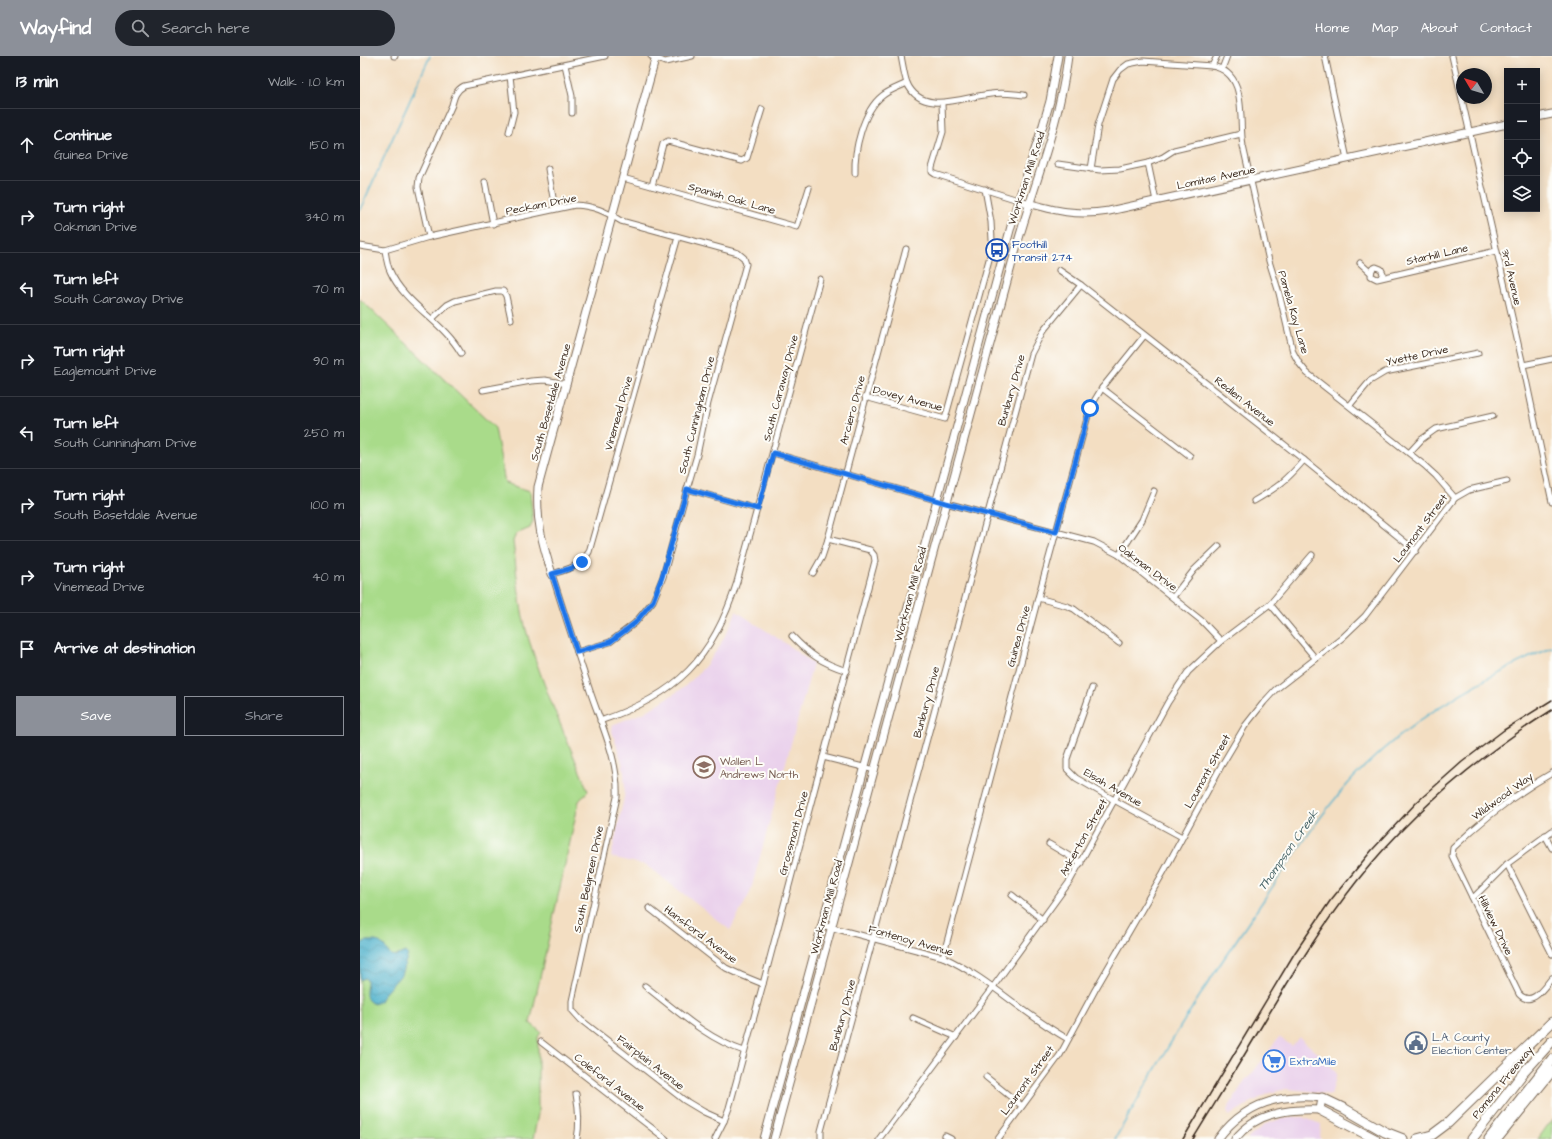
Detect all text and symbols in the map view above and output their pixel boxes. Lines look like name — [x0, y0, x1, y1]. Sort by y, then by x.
search box — [115, 10, 395, 46]
text: Wayfind — [20, 15, 91, 42]
icon: search — [129, 17, 151, 39]
text: Search here — [161, 18, 250, 39]
text: Home — [1315, 18, 1350, 38]
text: Map — [1372, 18, 1398, 38]
text: About — [1420, 18, 1458, 38]
text: Contact — [1480, 18, 1532, 38]
north arrow — [1456, 68, 1492, 104]
map controls — [1504, 68, 1540, 212]
button: + — [1504, 68, 1540, 104]
text: 13 min — [16, 70, 58, 94]
text: Walk · 1.0 km — [268, 73, 344, 91]
button: − — [1504, 104, 1540, 140]
text: Continue — [54, 125, 112, 146]
street label: Workman Mill Road — [1004, 129, 1049, 227]
icon: ahead — [16, 134, 38, 156]
text: 150 m — [310, 136, 344, 154]
button: locate — [1504, 140, 1540, 176]
text: Guinea Drive — [54, 146, 128, 164]
street label: Lomitas Avenue — [1176, 162, 1257, 193]
button: layers — [1504, 176, 1540, 212]
street label: Spanish Oak Lane — [686, 179, 777, 218]
street label: Peckam Drive — [504, 190, 578, 219]
text: Turn right — [54, 197, 125, 218]
icon: right — [16, 206, 38, 228]
text: 340 m — [305, 208, 344, 226]
text: Oakman Drive — [54, 218, 137, 236]
bus stop icon: Foothill Transit 274 — [984, 237, 1010, 263]
place label: Foothill Transit 274 — [1012, 237, 1073, 265]
street label: Starhill Lane — [1405, 240, 1469, 269]
street label: 3rd Avenue — [1498, 247, 1525, 307]
text: Turn left — [54, 269, 118, 290]
street label: Pamela Kay Lane — [1273, 269, 1313, 356]
icon: left — [16, 278, 38, 300]
text: 70 m — [312, 280, 344, 298]
text: South Caraway Drive — [54, 290, 184, 308]
street label: South Caraway Drive — [759, 333, 803, 443]
text: Turn right — [54, 341, 125, 362]
street label: South Basetdale Avenue — [527, 342, 574, 463]
street label: Yvette Drive — [1385, 342, 1450, 369]
icon: right — [16, 350, 38, 372]
text: 90 m — [313, 352, 344, 370]
street label: Bunbury Drive — [994, 353, 1030, 428]
street label: South Cunningham Drive — [675, 355, 719, 476]
text: Eaglemount Drive — [54, 362, 156, 380]
street label: Redlen Avenue — [1211, 373, 1278, 430]
street label: Vinemead Drive — [601, 374, 636, 452]
street label: Arciero Drive — [836, 374, 869, 446]
street label: Dovey Avenue — [871, 382, 944, 416]
route start — [1081, 399, 1099, 417]
text: Turn left — [54, 413, 118, 434]
icon: left — [16, 422, 38, 444]
text: 250 m — [304, 424, 344, 442]
text: South Cunningham Drive — [54, 434, 197, 452]
text: Turn right — [54, 485, 125, 506]
street label: Loumont Street — [1390, 490, 1452, 566]
icon: right — [16, 494, 38, 516]
text: 100 m — [311, 496, 344, 514]
text: South Basetdale Avenue — [54, 506, 198, 524]
street label: Oakman Drive — [1115, 540, 1180, 595]
street label: Workman Mill Road — [891, 545, 930, 643]
route end — [573, 553, 591, 571]
text: Turn right — [54, 557, 125, 578]
icon: right — [16, 566, 38, 588]
text: 40 m — [312, 568, 344, 586]
text: Vinemead Drive — [54, 578, 145, 596]
street label: Guinea Drive — [1003, 604, 1034, 668]
icon: arrive — [16, 638, 38, 660]
text: Arrive at destination — [54, 638, 195, 659]
street label: Bunbury Drive — [910, 665, 944, 740]
button: Save — [16, 696, 176, 736]
button: Share — [184, 696, 344, 736]
street label: Loumont Street — [1181, 731, 1234, 811]
school or university icon: Wallen L Andrews North — [691, 754, 717, 780]
place label: Wallen L Andrews North — [720, 754, 799, 782]
street label: Elsah Avenue — [1081, 765, 1145, 810]
street label: Wildwood Way — [1468, 769, 1537, 825]
street label: Grossmont Drive — [775, 789, 812, 877]
street label: Ankerton Street — [1056, 796, 1111, 878]
water label: Thompson Creek — [1254, 806, 1323, 894]
street label: South Belgreen Drive — [570, 824, 608, 934]
street label: Workman Mill Road — [807, 858, 846, 956]
street label: Hillview Drive — [1475, 893, 1517, 958]
street label: Hansford Avenue — [661, 902, 740, 967]
street label: Fontenoy Avenue — [866, 921, 955, 961]
street label: Bunbury Drive — [826, 978, 860, 1053]
public building icon: L.A. County Election Center — [1403, 1030, 1429, 1056]
place label: L.A. County Election Center — [1432, 1030, 1511, 1058]
street label: Fairplain Avenue — [614, 1031, 688, 1093]
street label: Loumont Street — [997, 1042, 1058, 1118]
street label: Pomona Freeway — [1468, 1043, 1537, 1122]
supermarket icon: ExtraMile — [1261, 1048, 1287, 1074]
street label: Coleford Avenue — [571, 1050, 648, 1115]
place label: ExtraMile — [1290, 1054, 1336, 1069]

